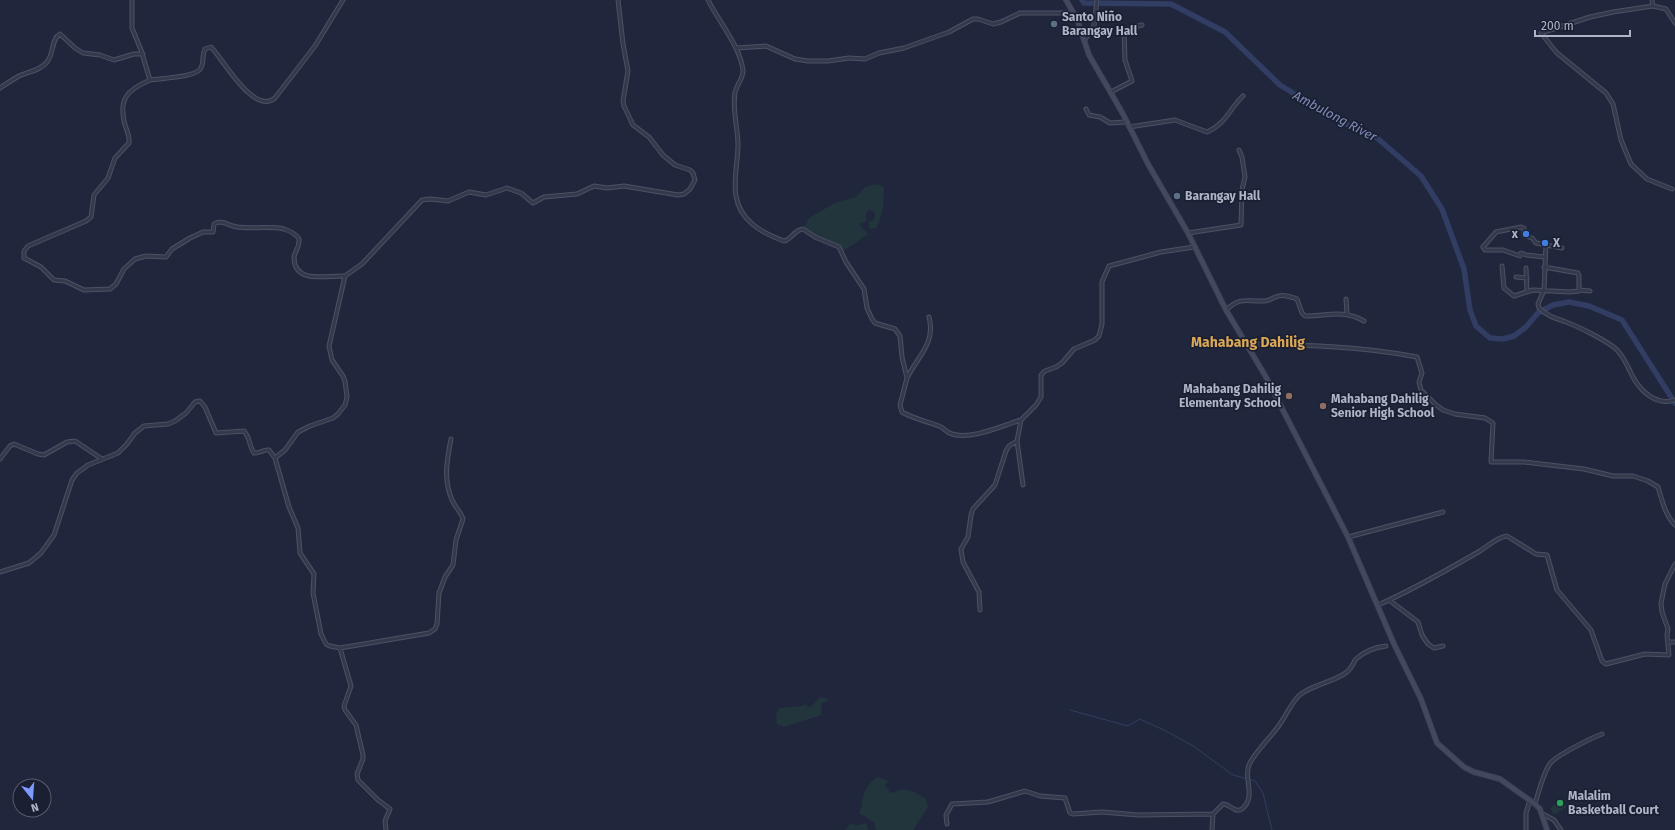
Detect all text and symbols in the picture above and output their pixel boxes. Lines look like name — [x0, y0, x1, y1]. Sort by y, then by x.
place label: Santo Niño Barangay Hall — [1062, 10, 1138, 38]
scale bar — [1535, 12, 1630, 38]
marker: Santo Niño Barangay Hall — [1049, 19, 1059, 29]
text: 200 m — [1541, 19, 1574, 33]
water label: Ambulong River — [1290, 87, 1380, 145]
place label: Barangay Hall — [1185, 189, 1261, 203]
marker: Barangay Hall — [1172, 191, 1182, 201]
place label: x — [1511, 227, 1519, 241]
marker: x — [1521, 229, 1531, 239]
place label: X — [1552, 236, 1561, 250]
marker: X — [1540, 238, 1550, 248]
district label: Mahabang Dahilig — [1191, 334, 1305, 351]
place label: Mahabang Dahilig Elementary School — [1179, 382, 1281, 410]
marker: Mahabang Dahilig Elementary School — [1284, 391, 1294, 401]
place label: Mahabang Dahilig Senior High School — [1331, 392, 1435, 420]
marker: Mahabang Dahilig Senior High School — [1318, 401, 1328, 411]
north arrow — [12, 778, 52, 818]
place label: Malalim Basketball Court — [1568, 789, 1659, 817]
marker: Malalim Basketball Court — [1555, 798, 1565, 808]
text: N — [29, 800, 40, 814]

